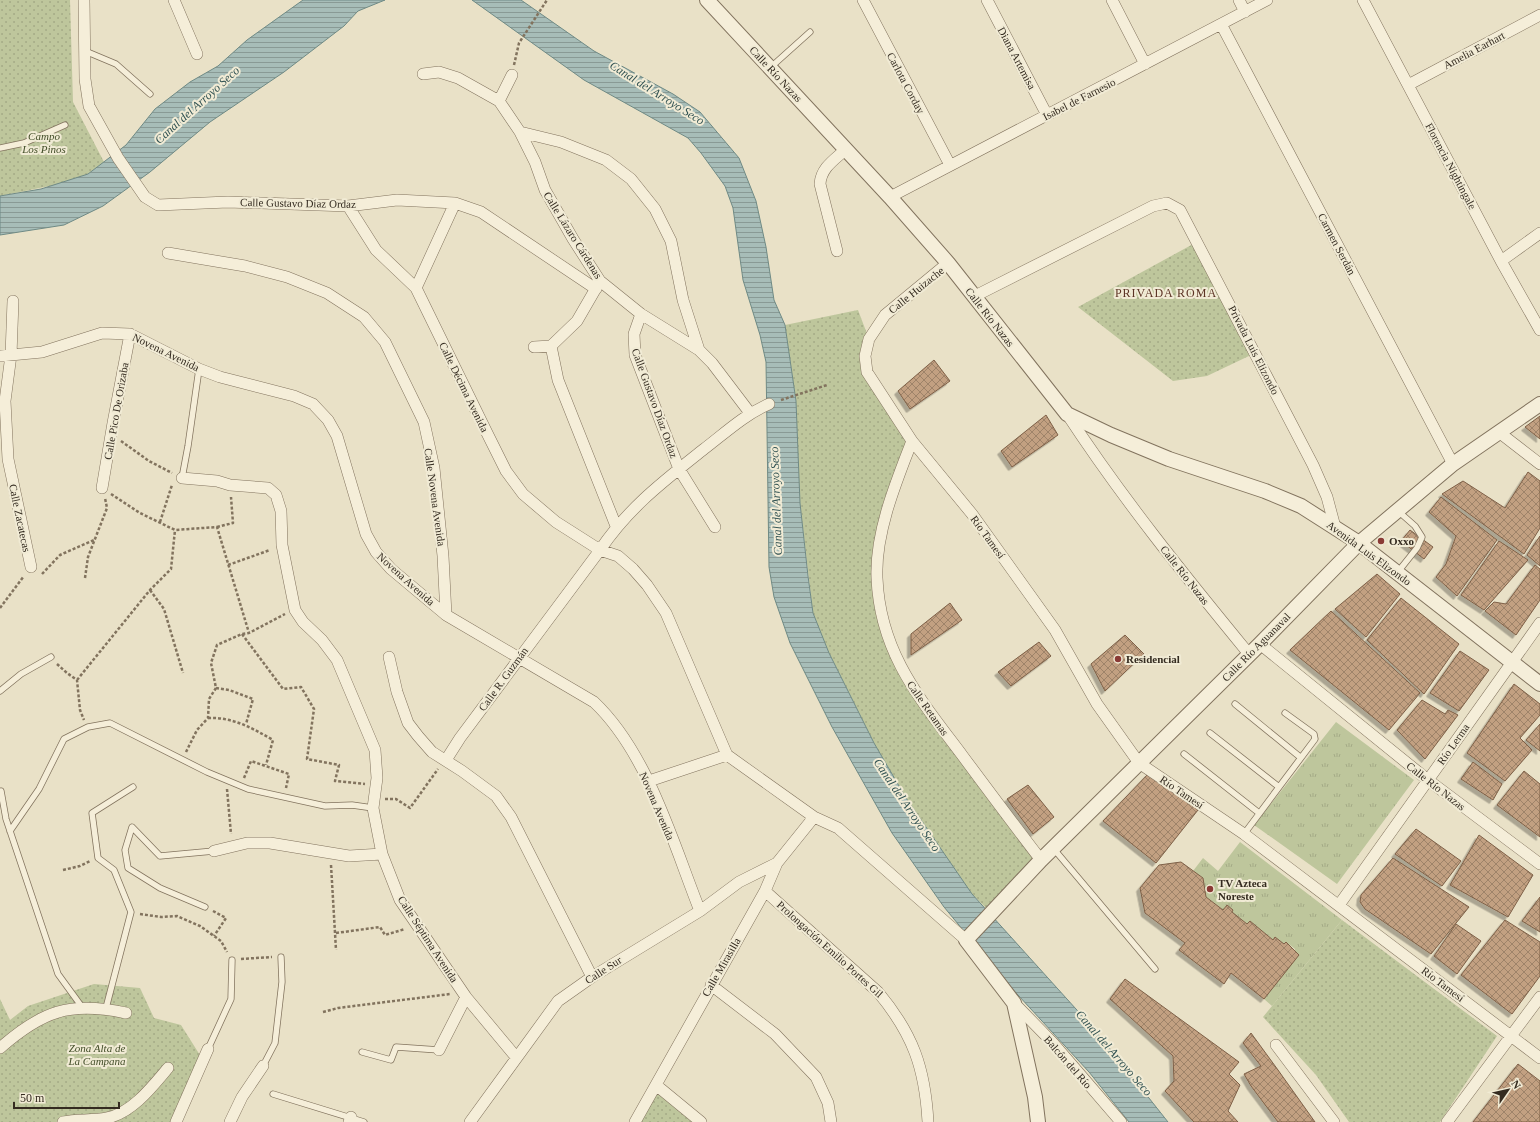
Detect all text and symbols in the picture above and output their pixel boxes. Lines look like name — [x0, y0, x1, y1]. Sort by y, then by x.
street label: Diana Artemisa — [996, 25, 1038, 91]
street label: Amelia Earhart — [1441, 29, 1507, 71]
street label: Calle Río Nazas — [747, 44, 805, 104]
street label: Carlota Corday — [885, 50, 927, 116]
water label: Canal del Arroyo Seco — [607, 58, 707, 128]
water label: Canal del Arroyo Seco — [152, 63, 242, 147]
street label: Isabel de Farnesio — [1041, 75, 1118, 123]
street label: Florencia Nightingale — [1423, 121, 1479, 211]
park label: Campo Los Pinos — [21, 130, 66, 155]
street label: Calle Lázaro Cárdenas — [541, 189, 605, 281]
street label: Calle Gustavo Díaz Ordaz — [240, 196, 356, 210]
street label: Carmen Serdán — [1316, 211, 1359, 277]
street label: Calle Huizache — [886, 264, 946, 316]
street label: Calle Río Nazas — [963, 285, 1017, 349]
district label: PRIVADA ROMA — [1115, 286, 1217, 300]
street label: Privada Luis Elizondo — [1226, 303, 1282, 397]
street label: Novena Avenida — [131, 331, 201, 373]
street label: Calle Décima Avenida — [437, 340, 491, 434]
street label: Calle Gustavo Díaz Ordaz — [630, 347, 680, 460]
street label: Calle Pico De Orizaba — [102, 361, 130, 461]
water label: Canal del Arroyo Seco — [767, 446, 785, 556]
street label: Calle Novena Avenida — [422, 447, 448, 547]
street label: Calle Zacatecas — [7, 483, 33, 553]
street label: Río Tamesí — [968, 513, 1008, 561]
street label: Avenida Luis Elizondo — [1325, 518, 1414, 588]
place label: Oxxo — [1389, 535, 1415, 547]
marker: Oxxo — [1376, 536, 1386, 546]
street label: Calle Río Nazas — [1158, 543, 1212, 607]
street label: Novena Avenida — [375, 550, 437, 608]
street label: Calle Río Aguanaval — [1219, 610, 1293, 684]
street label: Calle R. Guzmán — [476, 644, 530, 713]
place label: Residencial — [1126, 653, 1180, 665]
marker: Residencial — [1113, 654, 1123, 664]
street label: Calle Retamas — [905, 678, 951, 738]
street label: Río Lerma — [1435, 721, 1472, 767]
water label: Canal del Arroyo Seco — [871, 756, 943, 854]
street label: Calle Río Nazas — [1404, 759, 1468, 813]
street label: Novena Avenida — [637, 770, 677, 842]
street label: Río Tamesí — [1158, 773, 1206, 811]
place label: TV Azteca Noreste — [1218, 877, 1267, 902]
marker: TV Azteca Noreste — [1205, 884, 1215, 894]
street label: Calle Séptima Avenida — [396, 894, 460, 985]
street label: Prolongación Emilio Portes Gil — [775, 898, 885, 1000]
street label: Calle Mirasilla — [699, 935, 743, 998]
street label: Calle Sur — [582, 954, 624, 986]
street label: Río Tamesí — [1419, 964, 1467, 1004]
water label: Canal del Arroyo Seco — [1073, 1007, 1155, 1099]
street label: Balcón del Río — [1042, 1033, 1094, 1091]
park label: Zona Alta de La Campana — [67, 1042, 126, 1067]
north arrow — [1488, 1070, 1528, 1110]
text: N — [1509, 1078, 1524, 1091]
scale bar — [14, 1084, 119, 1110]
text: 50 m — [20, 1091, 45, 1105]

